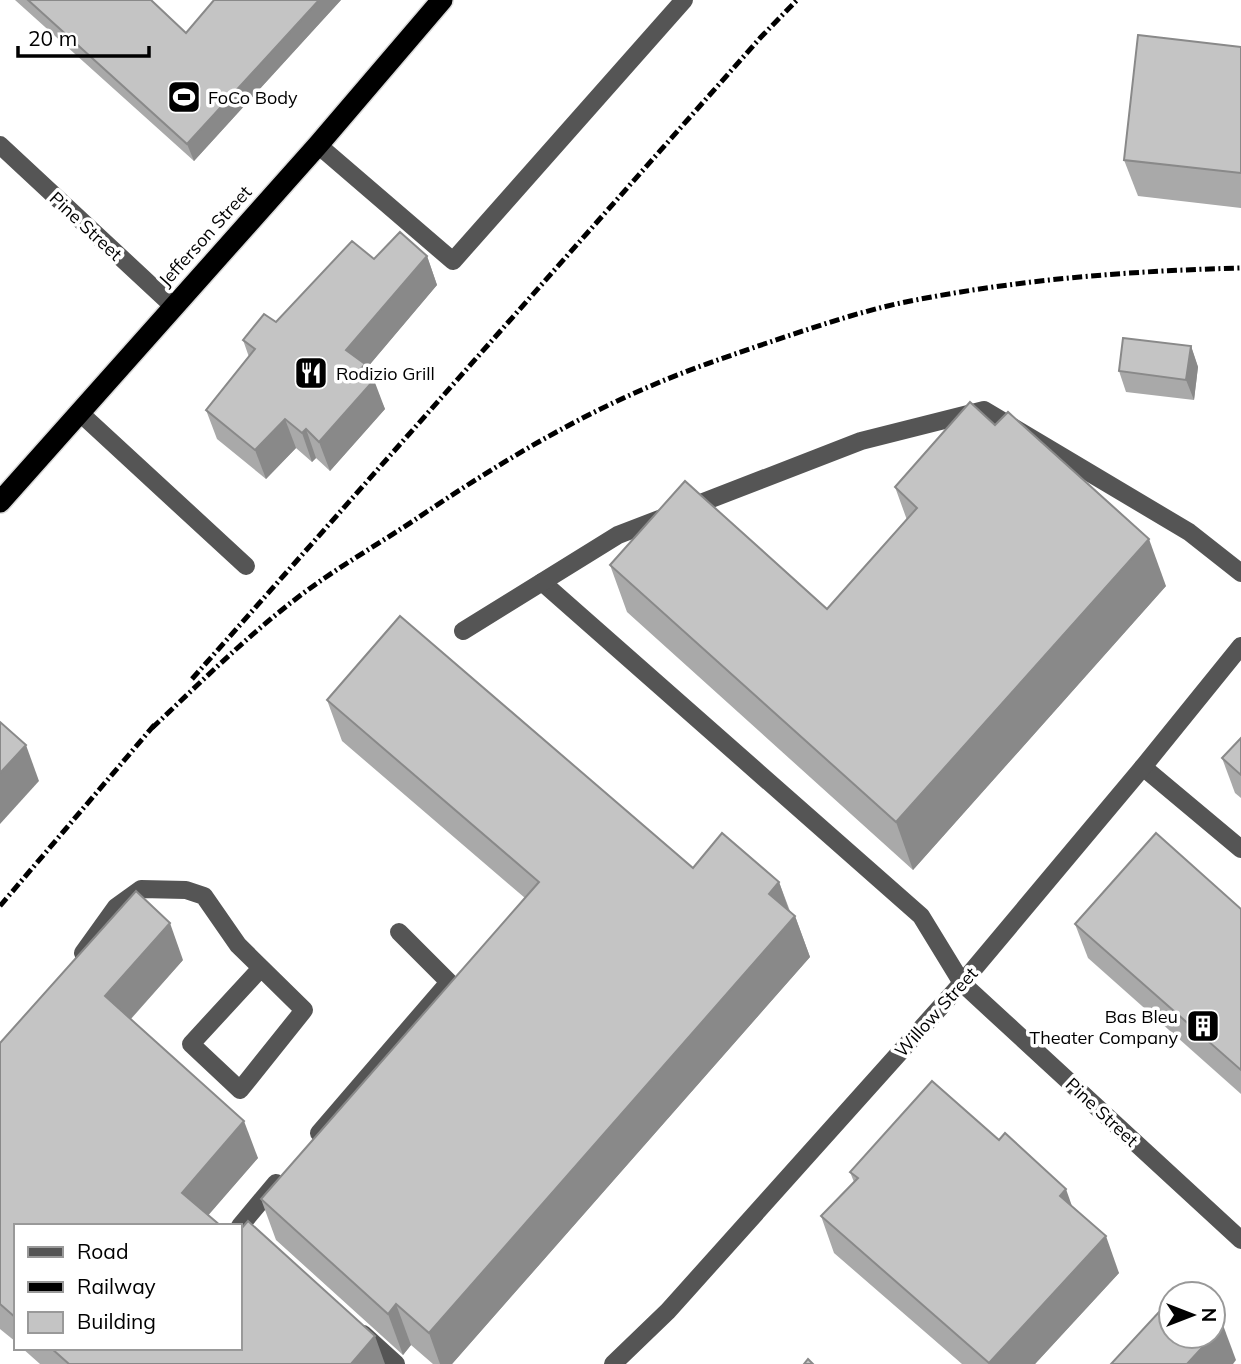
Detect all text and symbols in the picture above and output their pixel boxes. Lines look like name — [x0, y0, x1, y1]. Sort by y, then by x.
scale bar — [18, 14, 149, 58]
text: 20 m — [28, 25, 77, 51]
sports icon: FoCo Body — [165, 78, 203, 116]
place label: FoCo Body — [208, 86, 298, 109]
street label: Jefferson Street — [154, 181, 256, 291]
street label: Pine Street — [45, 187, 127, 265]
restaurant icon: Rodizio Grill — [292, 354, 330, 392]
place label: Rodizio Grill — [336, 362, 435, 385]
street label: Willow Street — [890, 962, 982, 1062]
place label: Bas Bleu Theater Company — [1029, 1005, 1178, 1049]
building icon: Bas Bleu Theater Company — [1184, 1007, 1222, 1045]
street label: Pine Street — [1061, 1073, 1143, 1151]
legend — [14, 1224, 242, 1350]
text: Road — [77, 1238, 128, 1264]
text: Railway — [77, 1273, 156, 1299]
north arrow — [1157, 1280, 1227, 1350]
text: Building — [77, 1308, 156, 1334]
text: N — [1197, 1308, 1221, 1322]

